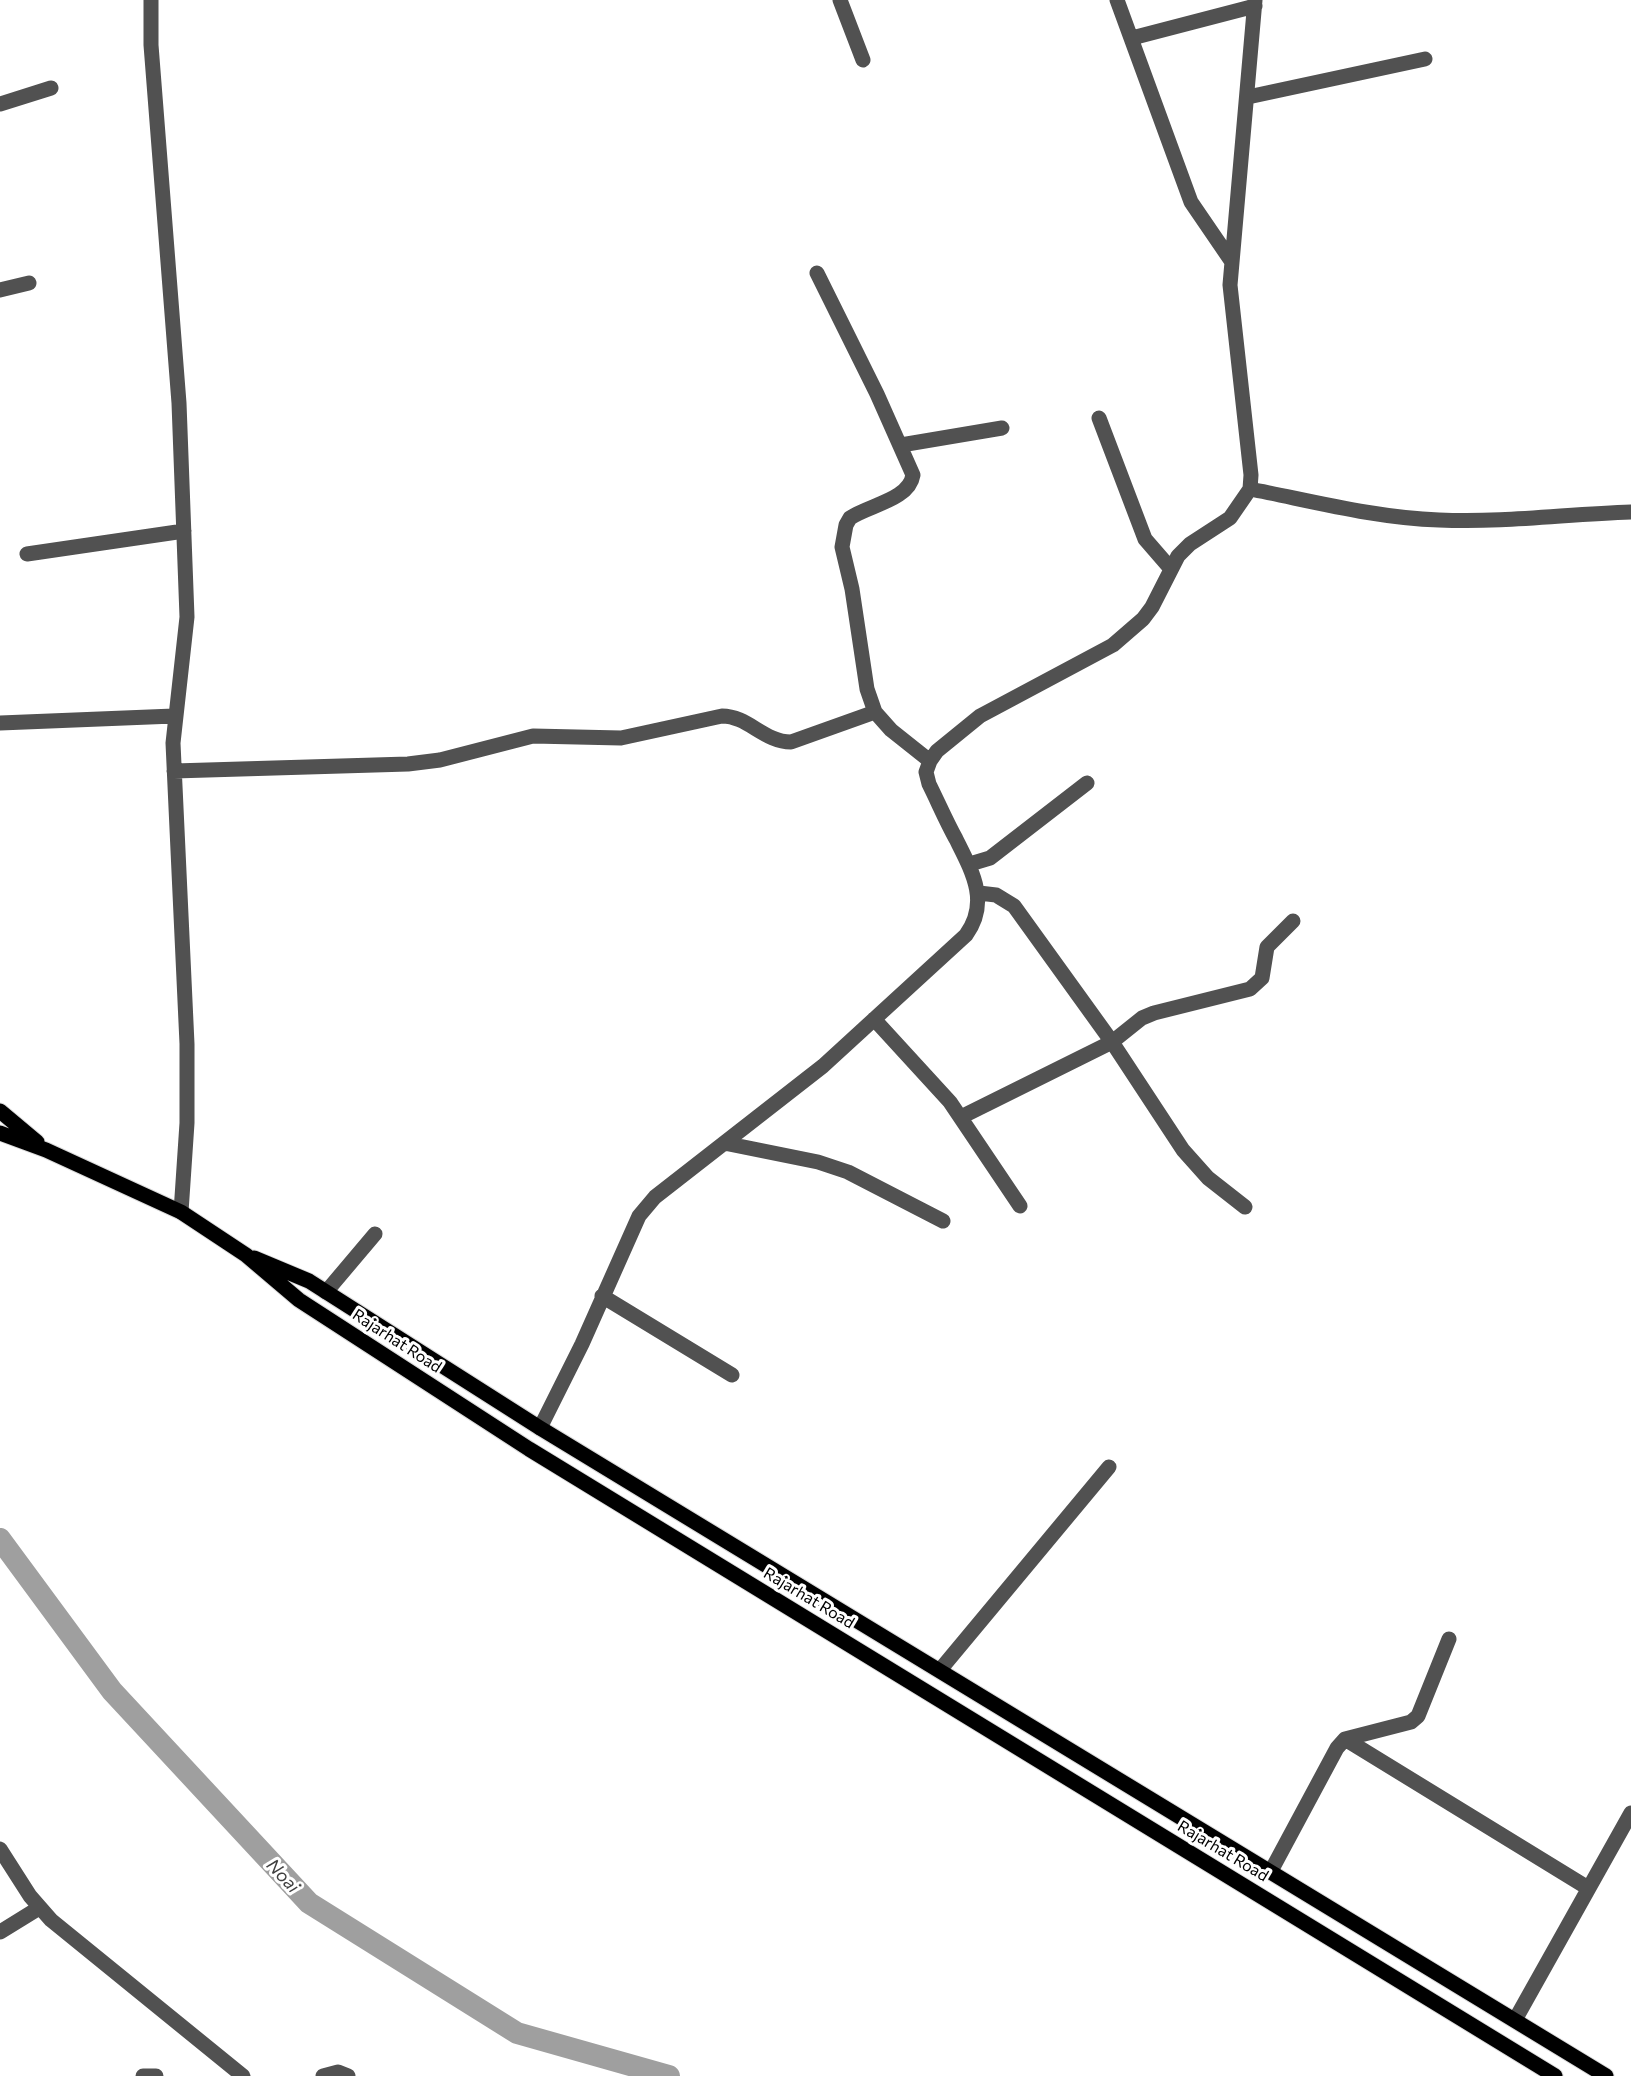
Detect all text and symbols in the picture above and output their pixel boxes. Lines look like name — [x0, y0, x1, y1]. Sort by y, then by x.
street label: Rajarhat Road — [349, 1305, 445, 1377]
street label: Rajarhat Road — [760, 1563, 858, 1633]
street label: Rajarhat Road — [1174, 1816, 1272, 1886]
water label: Noai — [262, 1855, 304, 1897]

